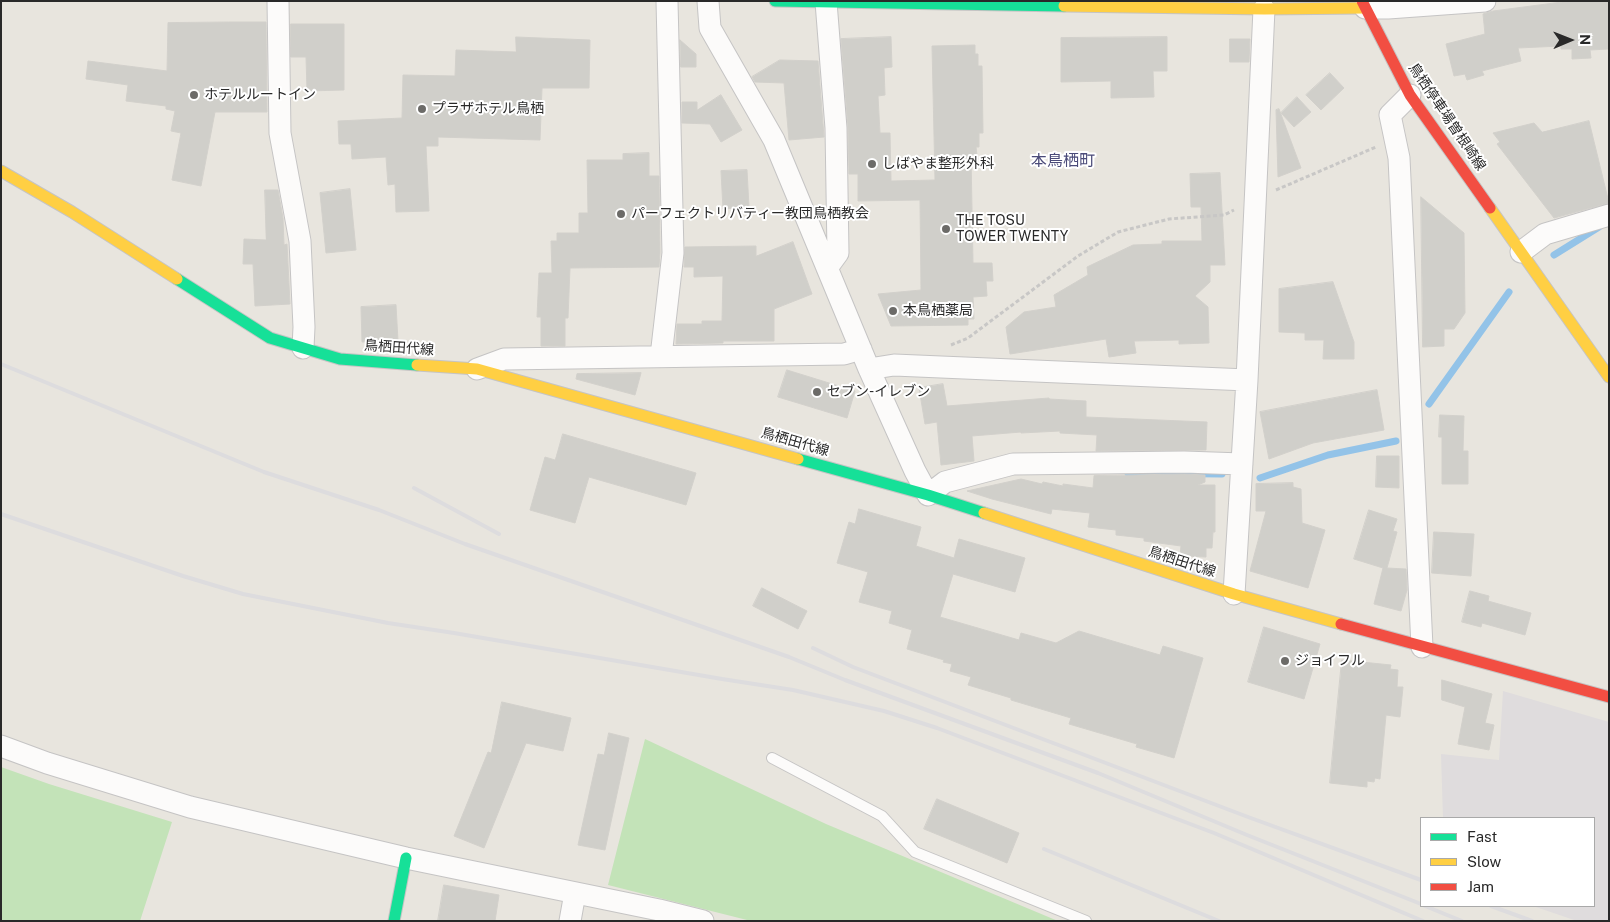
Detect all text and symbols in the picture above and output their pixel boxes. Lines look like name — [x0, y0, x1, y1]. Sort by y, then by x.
north arrow — [1545, 15, 1595, 65]
text: N — [1577, 34, 1593, 45]
street label: 鳥栖停車場曽根崎線 — [1405, 60, 1489, 174]
place label: ホテルルートイン — [204, 87, 316, 103]
marker: ホテルルートイン — [188, 89, 200, 101]
place label: プラザホテル鳥栖 — [432, 101, 544, 117]
marker: プラザホテル鳥栖 — [416, 103, 428, 115]
district label: 本鳥栖町 — [1031, 151, 1095, 171]
place label: しばやま整形外科 — [882, 156, 994, 172]
marker: しばやま整形外科 — [866, 158, 878, 170]
place label: パーフェクトリバティー教団鳥栖教会 — [631, 206, 869, 222]
marker: パーフェクトリバティー教団鳥栖教会 — [615, 208, 627, 220]
place label: THE TOSU TOWER TWENTY — [956, 213, 1068, 246]
marker: THE TOSU TOWER TWENTY — [940, 223, 952, 235]
place label: 本鳥栖薬局 — [903, 303, 973, 319]
marker: 本鳥栖薬局 — [887, 305, 899, 317]
street label: 鳥栖田代線 — [363, 337, 435, 359]
place label: セブン-イレブン — [827, 384, 930, 400]
marker: セブン-イレブン — [811, 386, 823, 398]
street label: 鳥栖田代線 — [759, 424, 831, 460]
street label: 鳥栖田代線 — [1146, 543, 1218, 581]
place label: ジョイフル — [1295, 653, 1365, 669]
marker: ジョイフル — [1279, 655, 1291, 667]
legend — [1420, 817, 1595, 907]
text: Fast — [1467, 828, 1497, 845]
text: Slow — [1467, 853, 1501, 870]
text: Jam — [1467, 878, 1494, 895]

